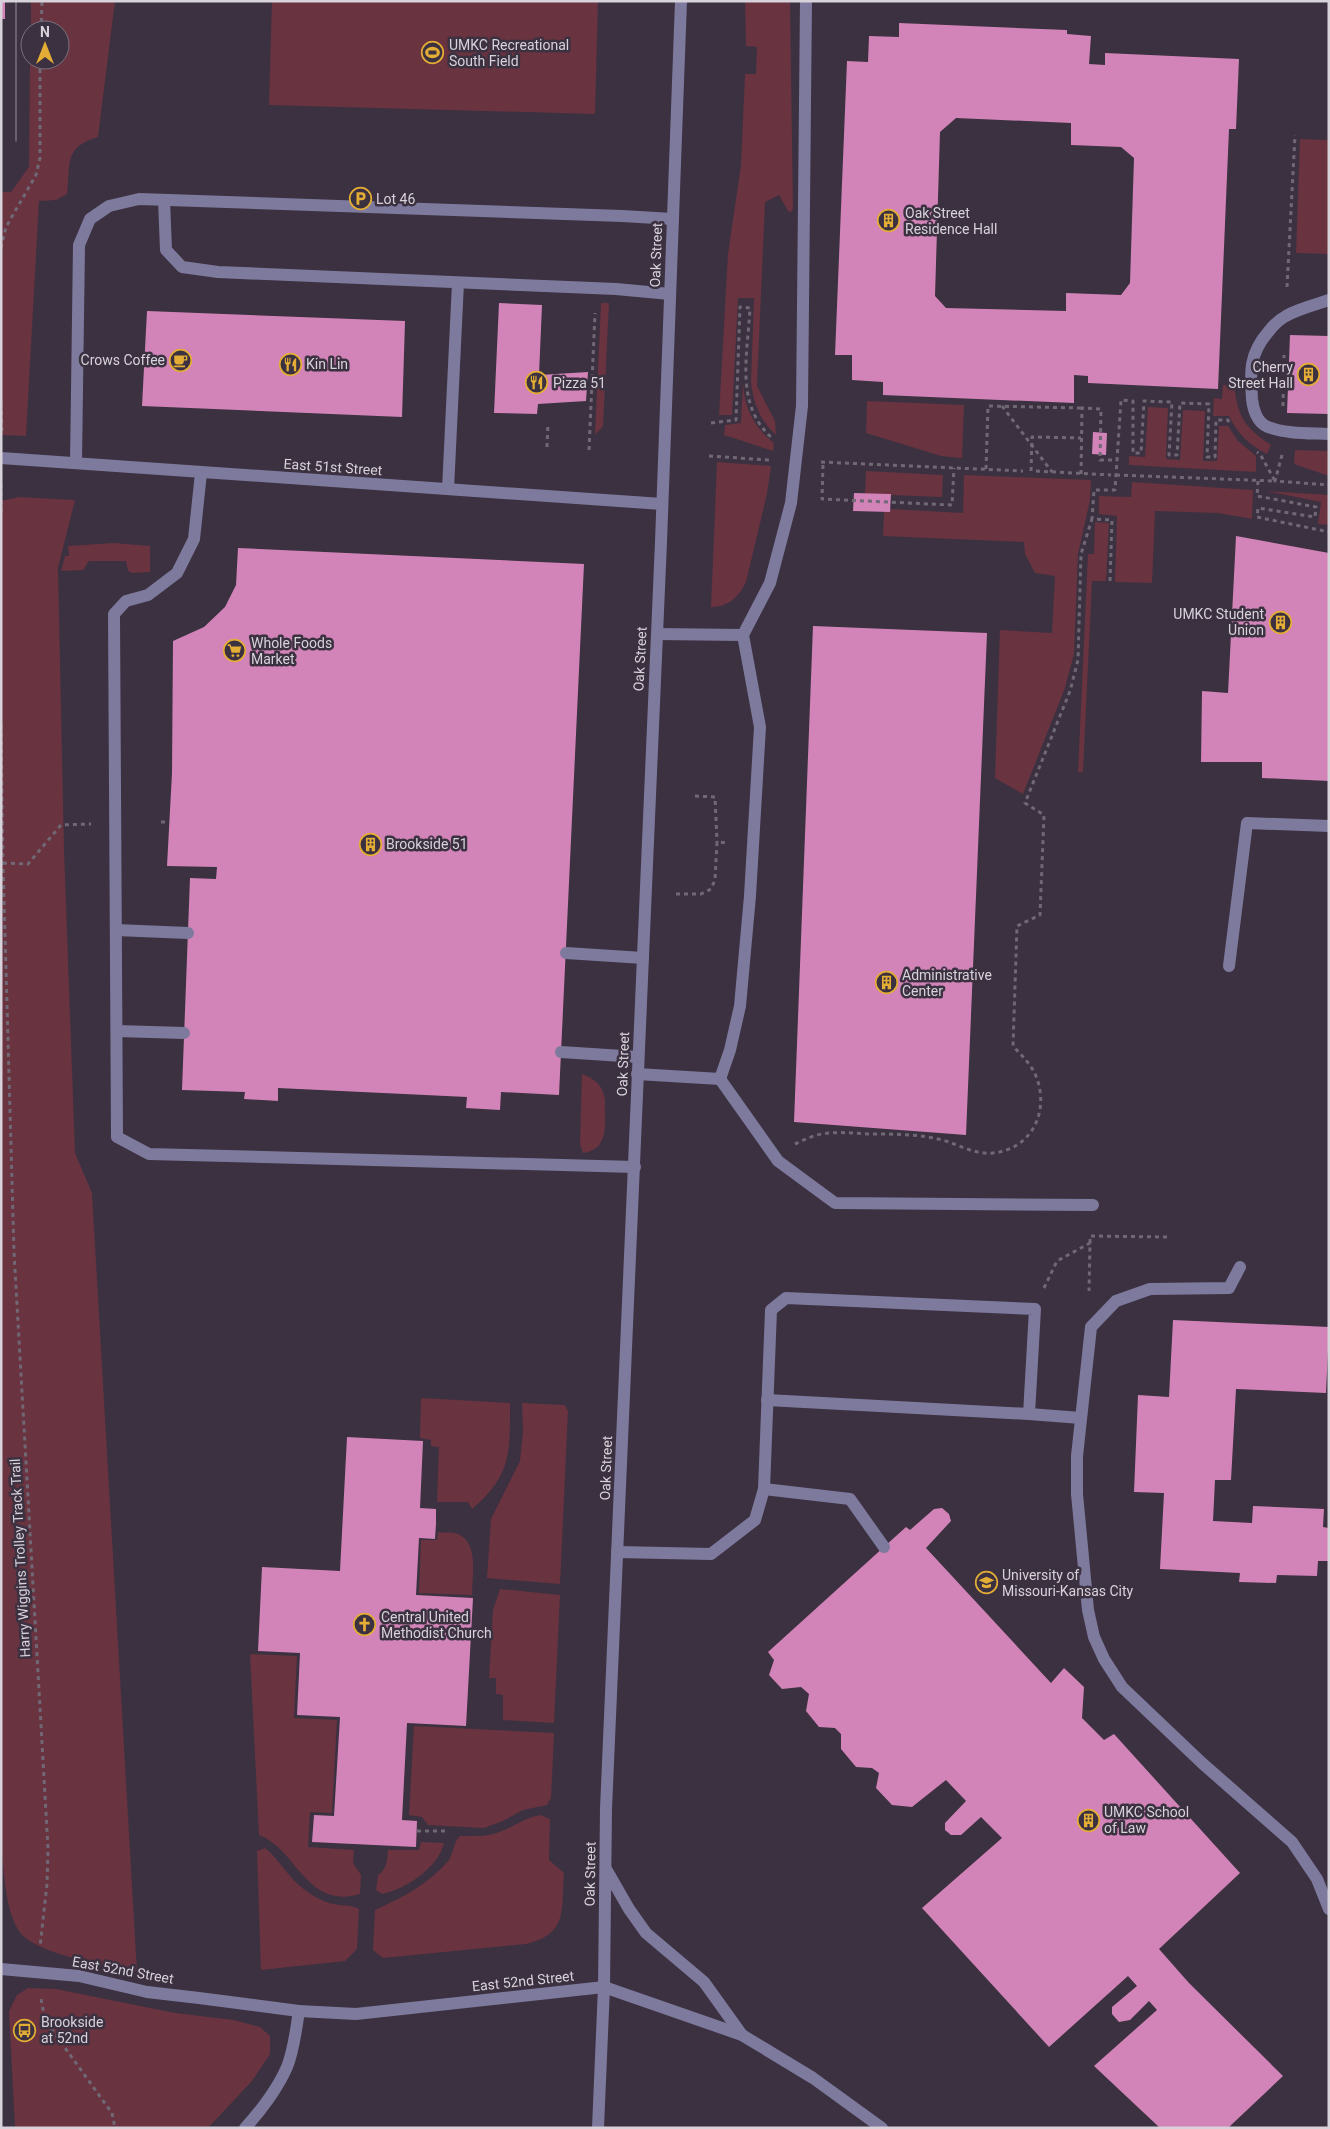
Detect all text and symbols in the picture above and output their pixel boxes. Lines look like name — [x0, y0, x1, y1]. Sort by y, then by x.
north arrow — [20, 20, 70, 70]
text: N — [40, 24, 50, 40]
place label: UMKC Recreational South Field — [449, 37, 569, 69]
sports icon: UMKC Recreational South Field — [421, 41, 445, 65]
parking icon: Lot 46 — [348, 187, 372, 211]
place label: Lot 46 — [376, 191, 415, 207]
place label: Oak Street Residence Hall — [905, 205, 997, 237]
building icon: Oak Street Residence Hall — [877, 209, 901, 233]
street label: Oak Street — [647, 222, 665, 288]
cafe icon: Crows Coffee — [169, 348, 193, 372]
place label: Crows Coffee — [81, 352, 165, 368]
restaurant icon: Kin Lin — [278, 352, 302, 376]
place label: Kin Lin — [306, 356, 348, 372]
place label: Cherry Street Hall — [1228, 359, 1293, 391]
building icon: Cherry Street Hall — [1297, 363, 1321, 387]
restaurant icon: Pizza 51 — [525, 371, 549, 395]
place label: Pizza 51 — [553, 375, 606, 391]
street label: East 51st Street — [283, 456, 383, 478]
place label: UMKC Student Union — [1173, 606, 1264, 638]
building icon: UMKC Student Union — [1268, 610, 1292, 634]
street label: Oak Street — [630, 626, 650, 692]
place label: Whole Foods Market — [251, 635, 332, 667]
supermarket icon: Whole Foods Market — [223, 639, 247, 663]
building icon: Brookside 51 — [358, 832, 382, 856]
place label: Brookside 51 — [386, 836, 468, 852]
place label: Administrative Center — [902, 967, 992, 999]
building icon: Administrative Center — [874, 971, 898, 995]
street label: Oak Street — [614, 1031, 632, 1097]
street label: Oak Street — [597, 1435, 615, 1501]
street label: Harry Wiggins Trolley Track Trail — [7, 1458, 33, 1658]
place label: University of Missouri-Kansas City — [1002, 1567, 1134, 1599]
school or university icon: University of Missouri-Kansas City — [974, 1571, 998, 1595]
place label: Central United Methodist Church — [381, 1609, 492, 1641]
church icon: Central United Methodist Church — [353, 1613, 377, 1637]
place label: UMKC School of Law — [1104, 1804, 1189, 1836]
building icon: UMKC School of Law — [1076, 1808, 1100, 1832]
street label: Oak Street — [581, 1841, 599, 1907]
street label: East 52nd Street — [71, 1953, 175, 1987]
street label: East 52nd Street — [471, 1968, 575, 1994]
place label: Brookside at 52nd — [41, 2014, 103, 2046]
bus stop icon: Brookside at 52nd — [13, 2018, 37, 2042]

